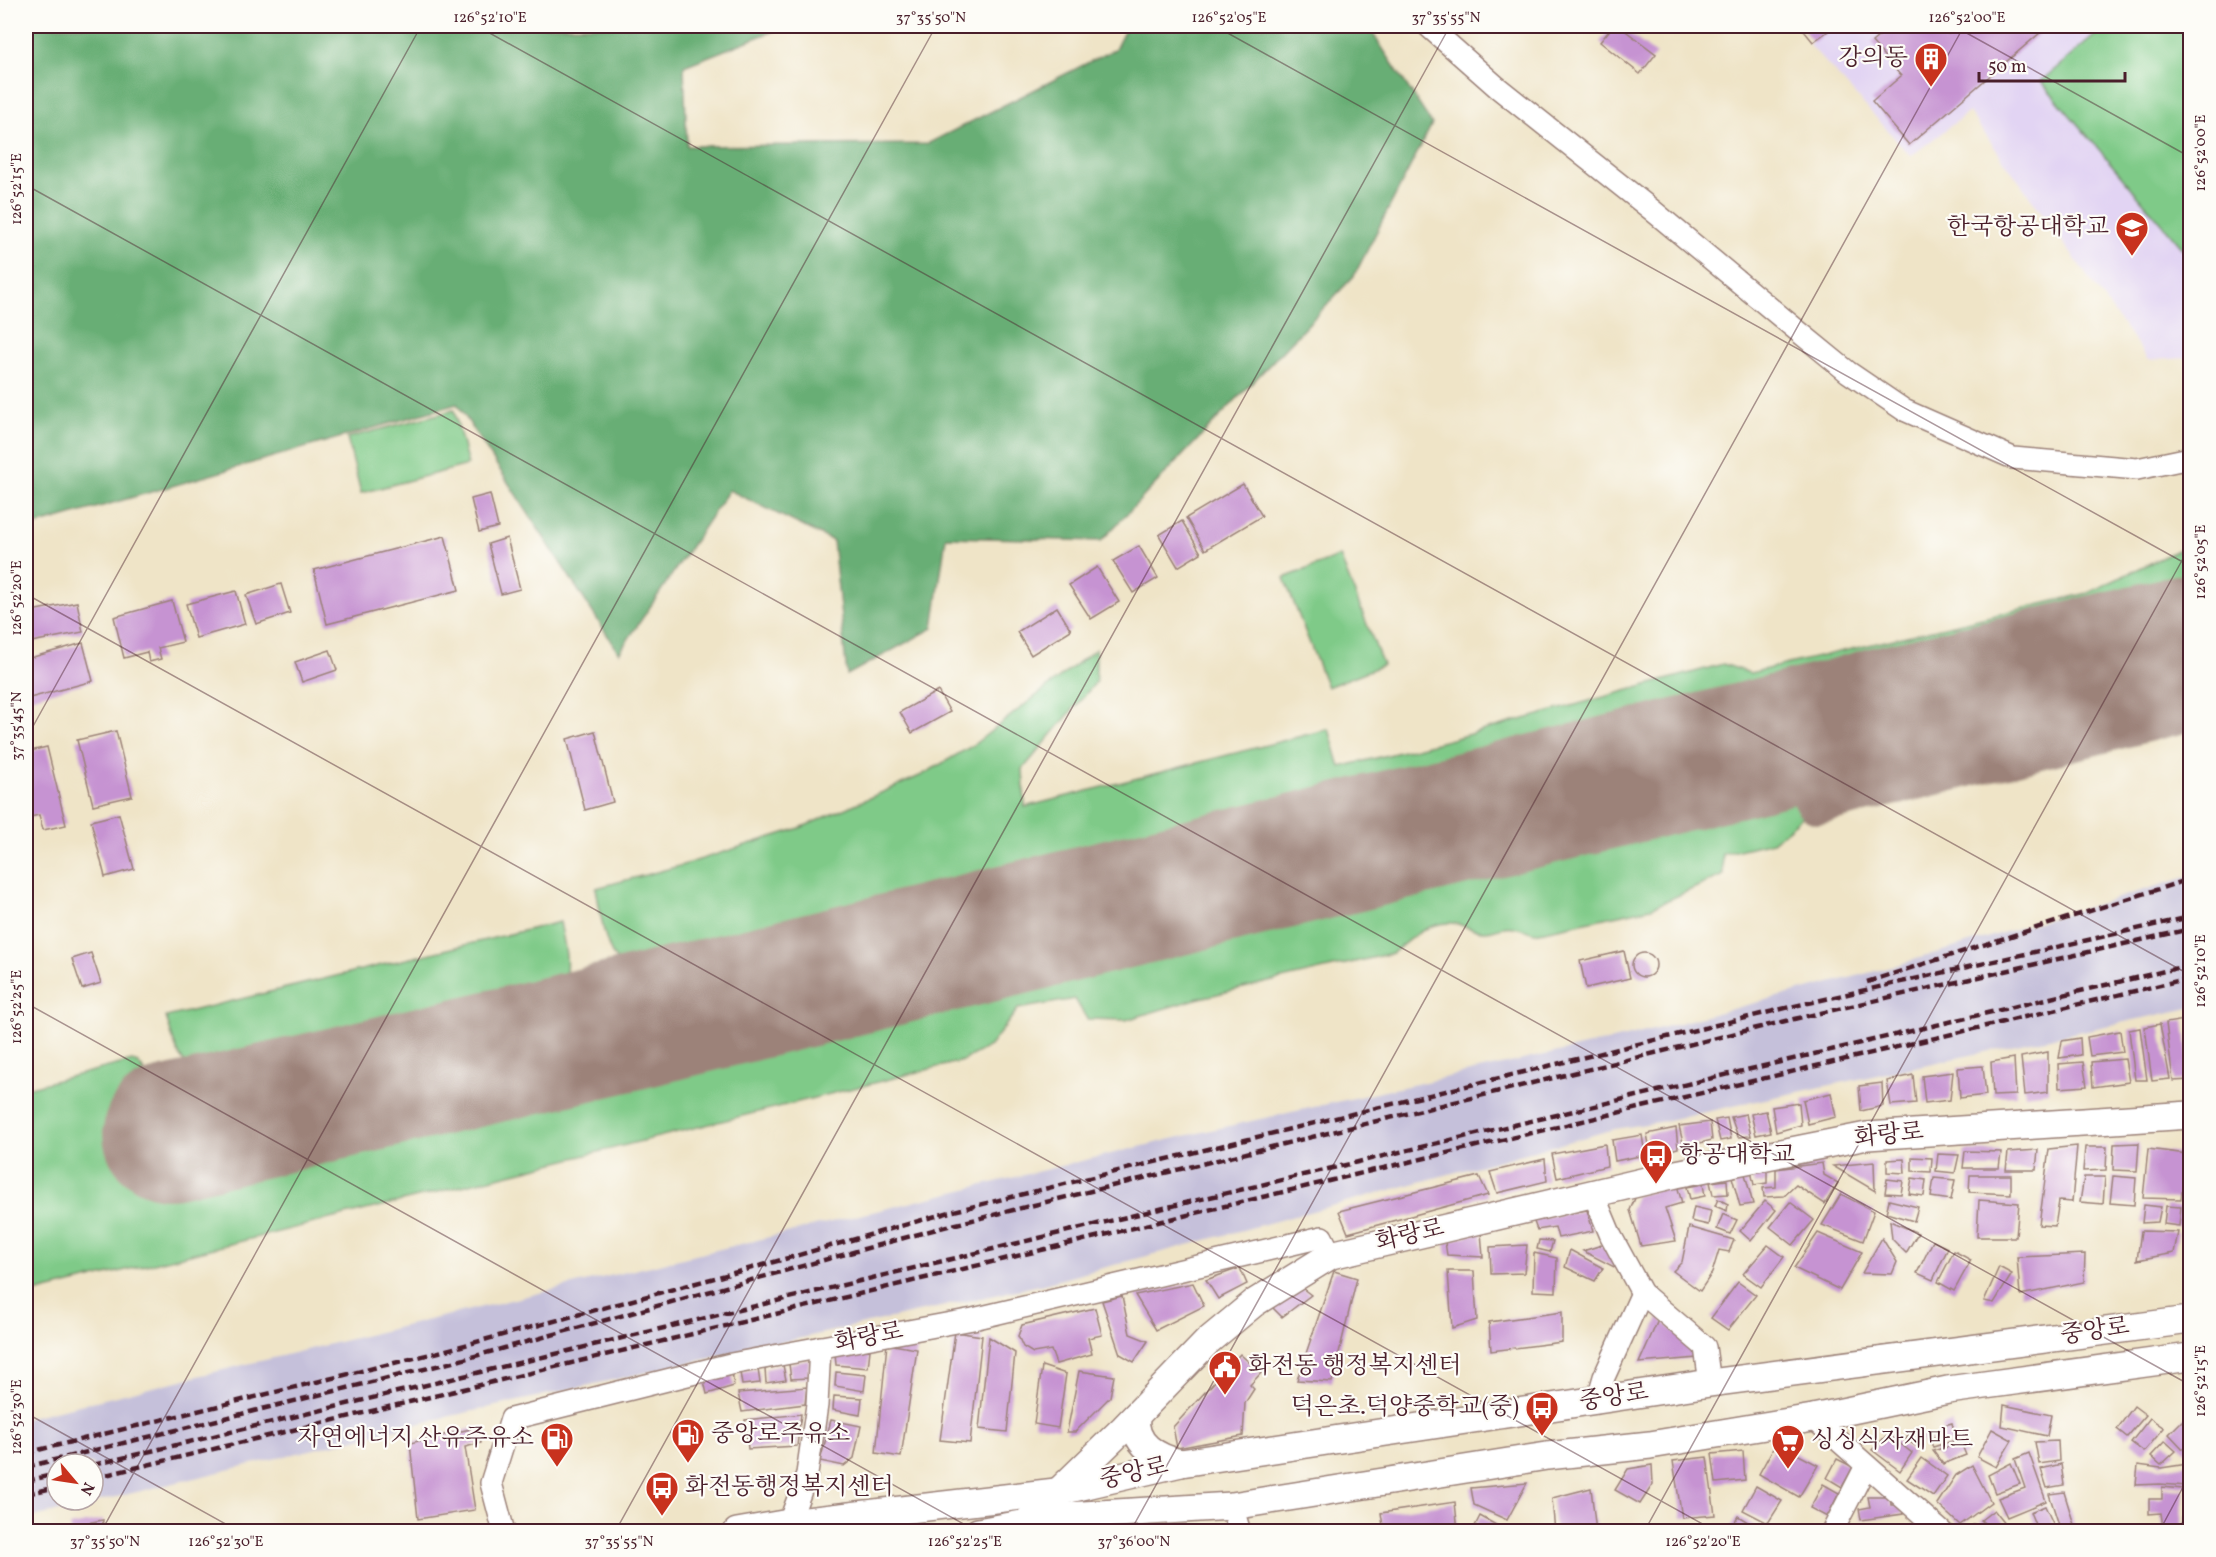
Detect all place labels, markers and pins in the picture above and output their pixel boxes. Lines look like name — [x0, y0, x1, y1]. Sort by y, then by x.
building icon: 강의동 — [1913, 41, 1949, 88]
place label: 강의동 — [1838, 42, 1908, 76]
school or university icon: 한국항공대학교 — [2114, 210, 2150, 257]
place label: 한국항공대학교 — [1947, 211, 2109, 245]
bus stop icon: 항공대학교 — [1638, 1138, 1674, 1185]
place label: 항공대학교 — [1679, 1139, 1795, 1173]
public building icon: 화전동 행정복지센터 — [1207, 1349, 1243, 1396]
place label: 화전동 행정복지센터 — [1248, 1350, 1461, 1384]
bus stop icon: 덕은초.덕양중학교(중) — [1524, 1390, 1560, 1437]
place label: 덕은초.덕양중학교(중) — [1291, 1391, 1519, 1425]
fuel station icon: 중앙로주유소 — [670, 1417, 706, 1464]
place label: 중앙로주유소 — [711, 1418, 850, 1452]
fuel station icon: 자연에너지 산유주유소 — [539, 1421, 575, 1468]
place label: 자연에너지 산유주유소 — [297, 1422, 534, 1456]
supermarket icon: 싱싱식자재마트 — [1770, 1423, 1806, 1470]
place label: 싱싱식자재마트 — [1811, 1424, 1973, 1458]
bus stop icon: 화전동행정복지센터 — [644, 1470, 680, 1517]
place label: 화전동행정복지센터 — [685, 1471, 894, 1505]

